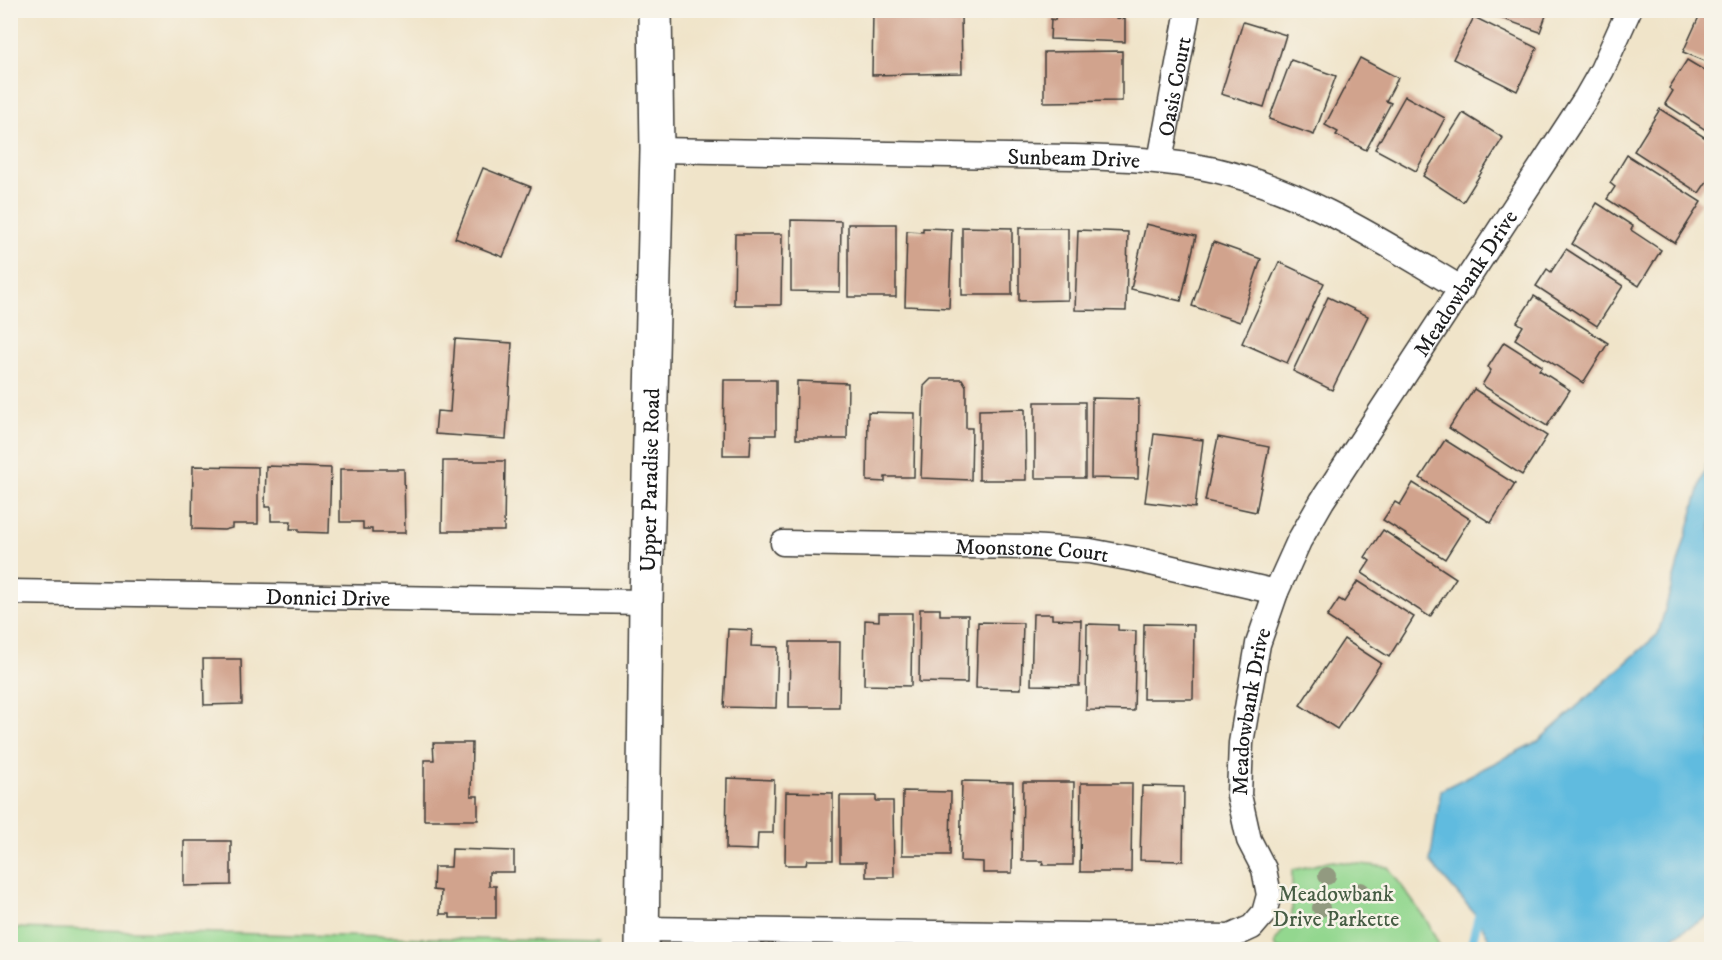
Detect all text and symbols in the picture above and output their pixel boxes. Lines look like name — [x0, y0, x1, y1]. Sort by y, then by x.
street label: Oasis Court — [1153, 34, 1198, 139]
street label: Sunbeam Drive — [1007, 144, 1141, 175]
street label: Meadowbank Drive — [1408, 205, 1524, 362]
street label: Upper Paradise Road — [635, 388, 666, 572]
street label: Moonstone Court — [955, 534, 1111, 569]
street label: Donnici Drive — [265, 584, 390, 613]
street label: Meadowbank Drive — [1227, 624, 1278, 796]
park label: Meadowbank Drive Parkette — [1273, 881, 1399, 933]

